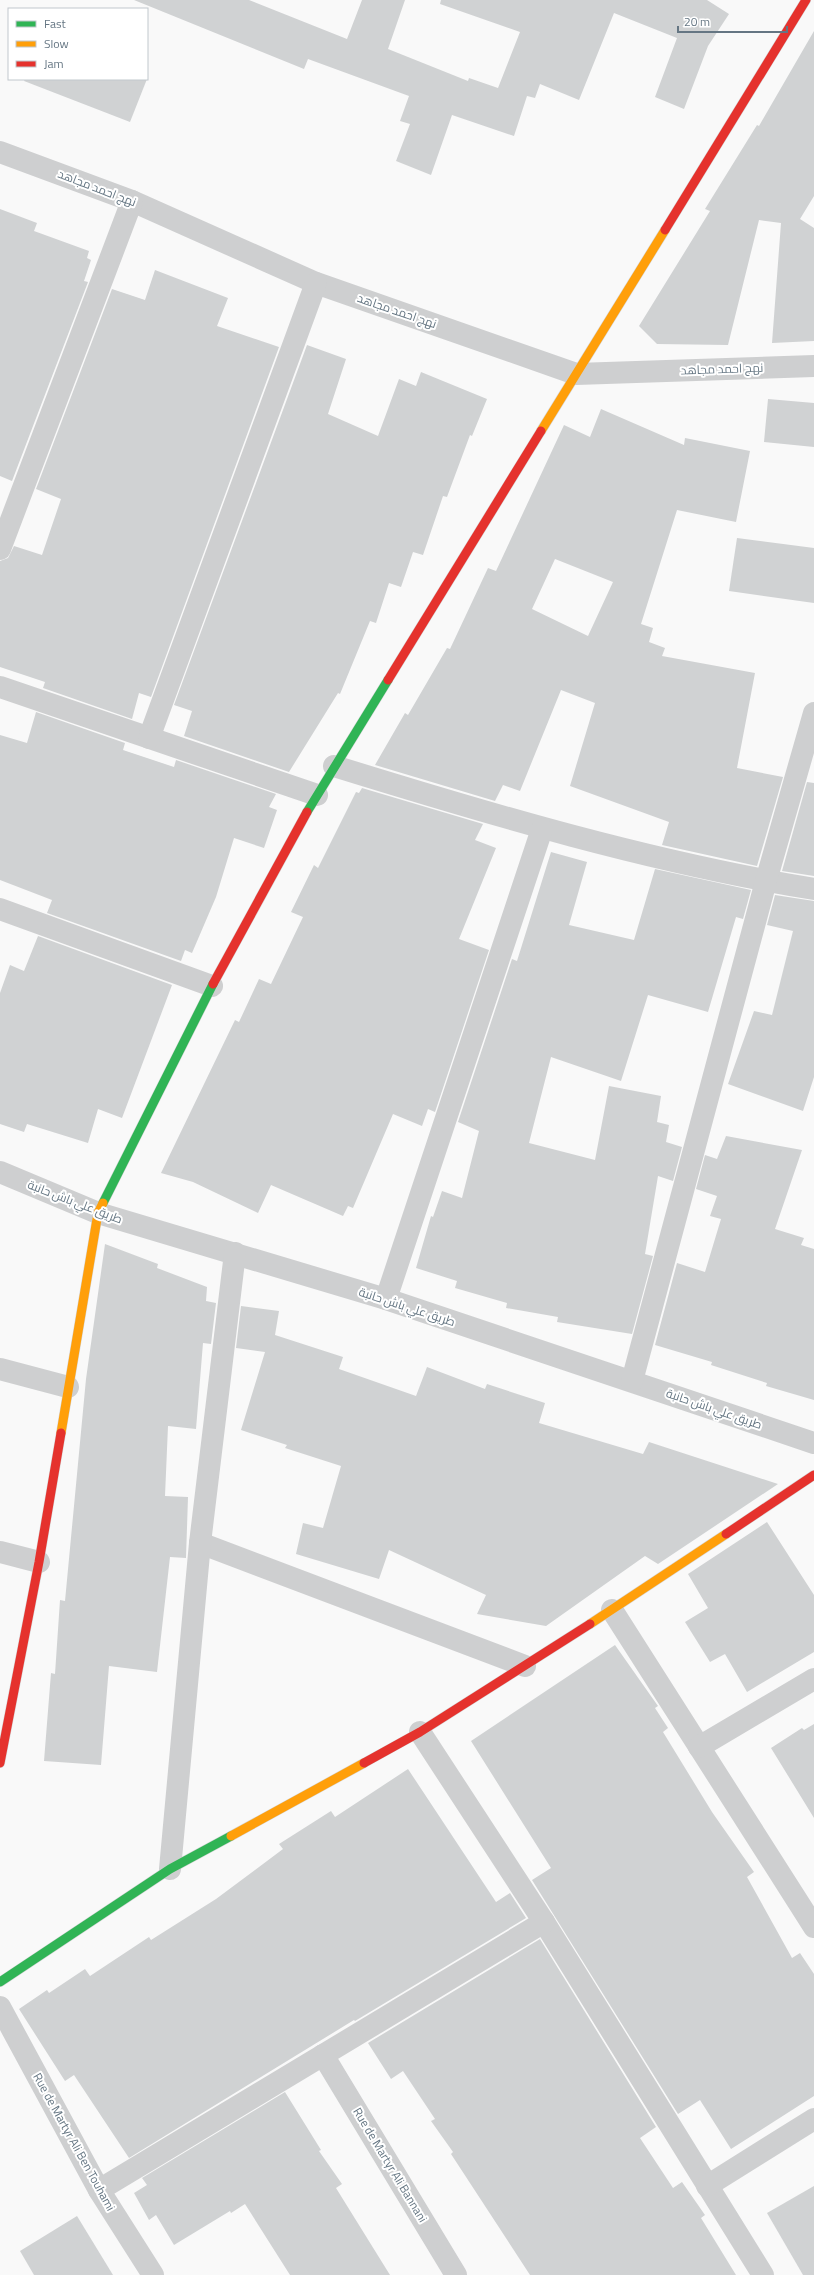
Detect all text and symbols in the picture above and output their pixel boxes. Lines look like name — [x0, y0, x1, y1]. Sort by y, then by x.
legend — [8, 8, 148, 80]
scale bar — [678, 8, 787, 34]
text: 20 m — [684, 12, 710, 31]
text: Fast — [44, 14, 67, 33]
text: Slow — [44, 34, 69, 53]
text: Jam — [44, 54, 64, 73]
street label: نهج احمد مجاهد — [55, 164, 139, 211]
street label: نهج احمد مجاهد — [355, 288, 439, 333]
street label: نهج احمد مجاهد — [680, 358, 764, 379]
street label: طريق علي باش حانبة — [25, 1175, 125, 1229]
street label: طريق علي باش حانبة — [356, 1282, 458, 1332]
street label: طريق علي باش حانبة — [663, 1383, 765, 1435]
street label: Rue de Martyr Ali Ben Touhami — [28, 2069, 120, 2214]
street label: Rue de Martyr Ali Bannani — [349, 2104, 432, 2226]

